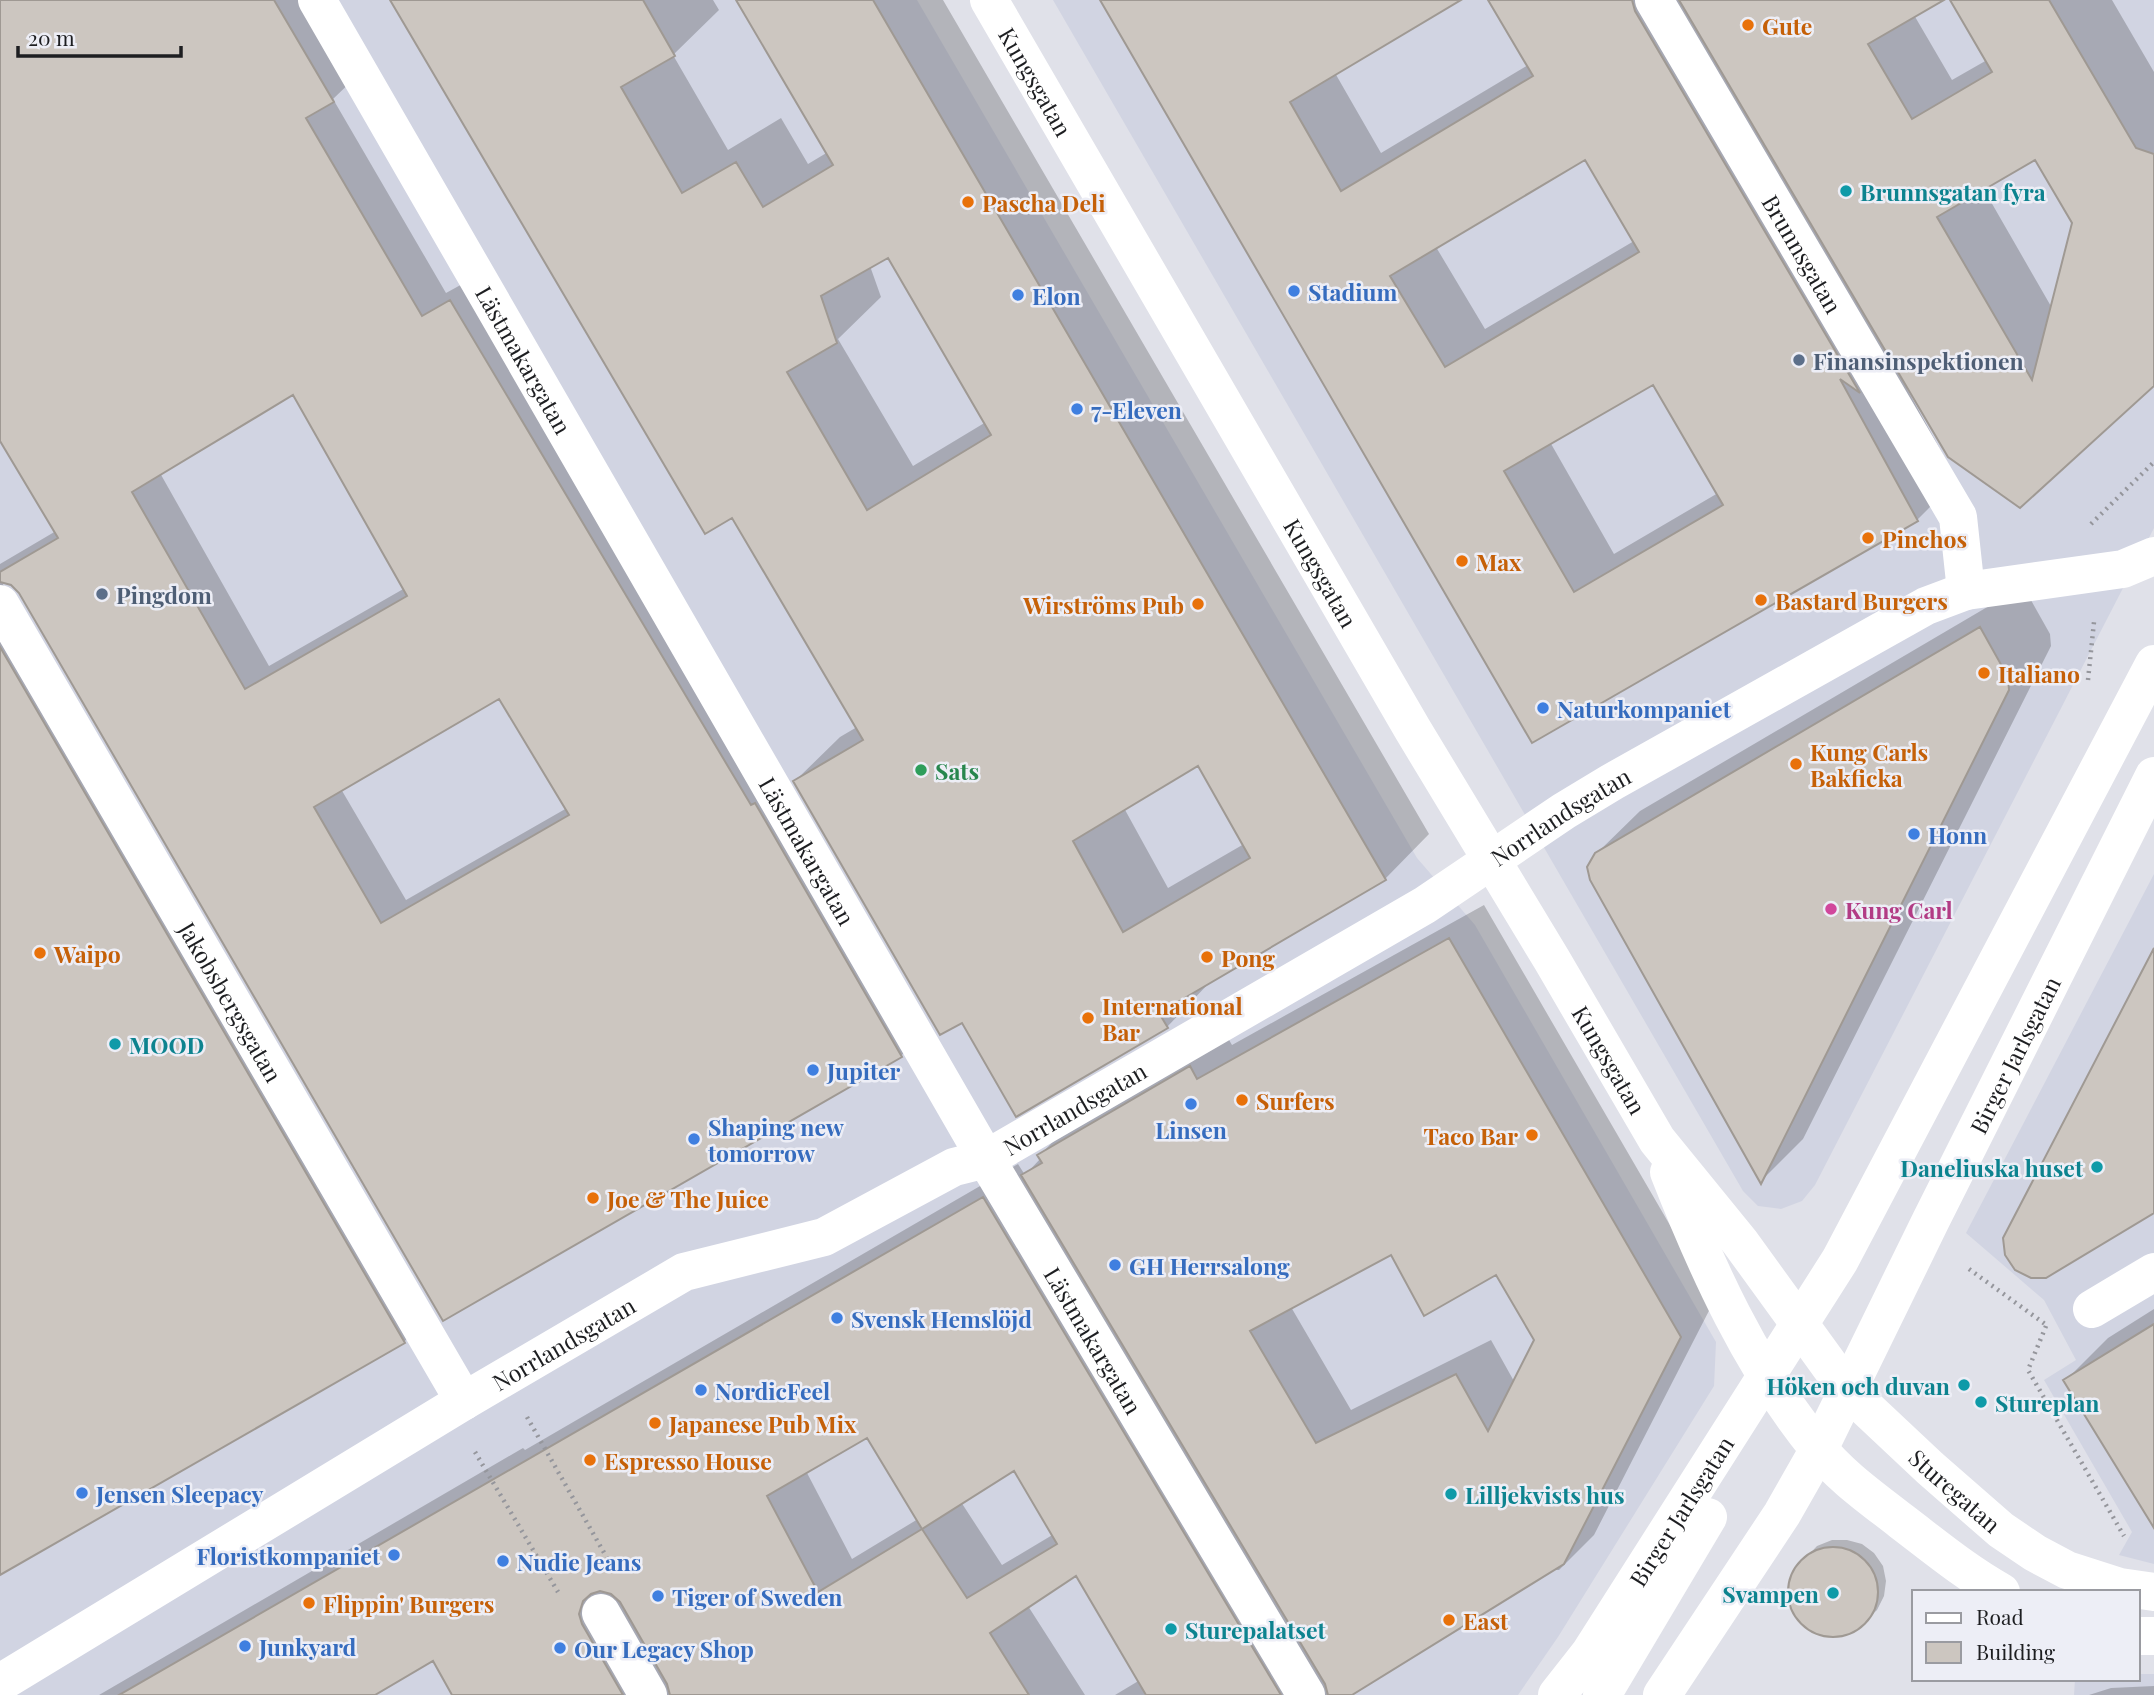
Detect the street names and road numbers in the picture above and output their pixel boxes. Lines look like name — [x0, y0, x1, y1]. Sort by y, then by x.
street label: Kungsgatan — [992, 21, 1080, 142]
street label: Brunnsgatan — [1756, 189, 1850, 319]
street label: Lästmakargatan — [469, 280, 580, 439]
street label: Kungsgatan — [1278, 512, 1365, 633]
street label: Norrlandsgatan — [1484, 759, 1636, 872]
street label: Lästmakargatan — [753, 771, 863, 930]
street label: Jakobsbergsgatan — [172, 915, 290, 1087]
street label: Birger Jarlsgatan — [1962, 970, 2067, 1138]
street label: Kungsgatan — [1566, 999, 1654, 1120]
street label: Norrlandsgatan — [997, 1054, 1152, 1162]
street label: Lästmakargatan — [1038, 1261, 1150, 1420]
street label: Norrlandsgatan — [486, 1289, 641, 1397]
street label: Birger Jarlsgatan — [1621, 1430, 1740, 1592]
street label: Sturegatan — [1903, 1441, 2008, 1539]

